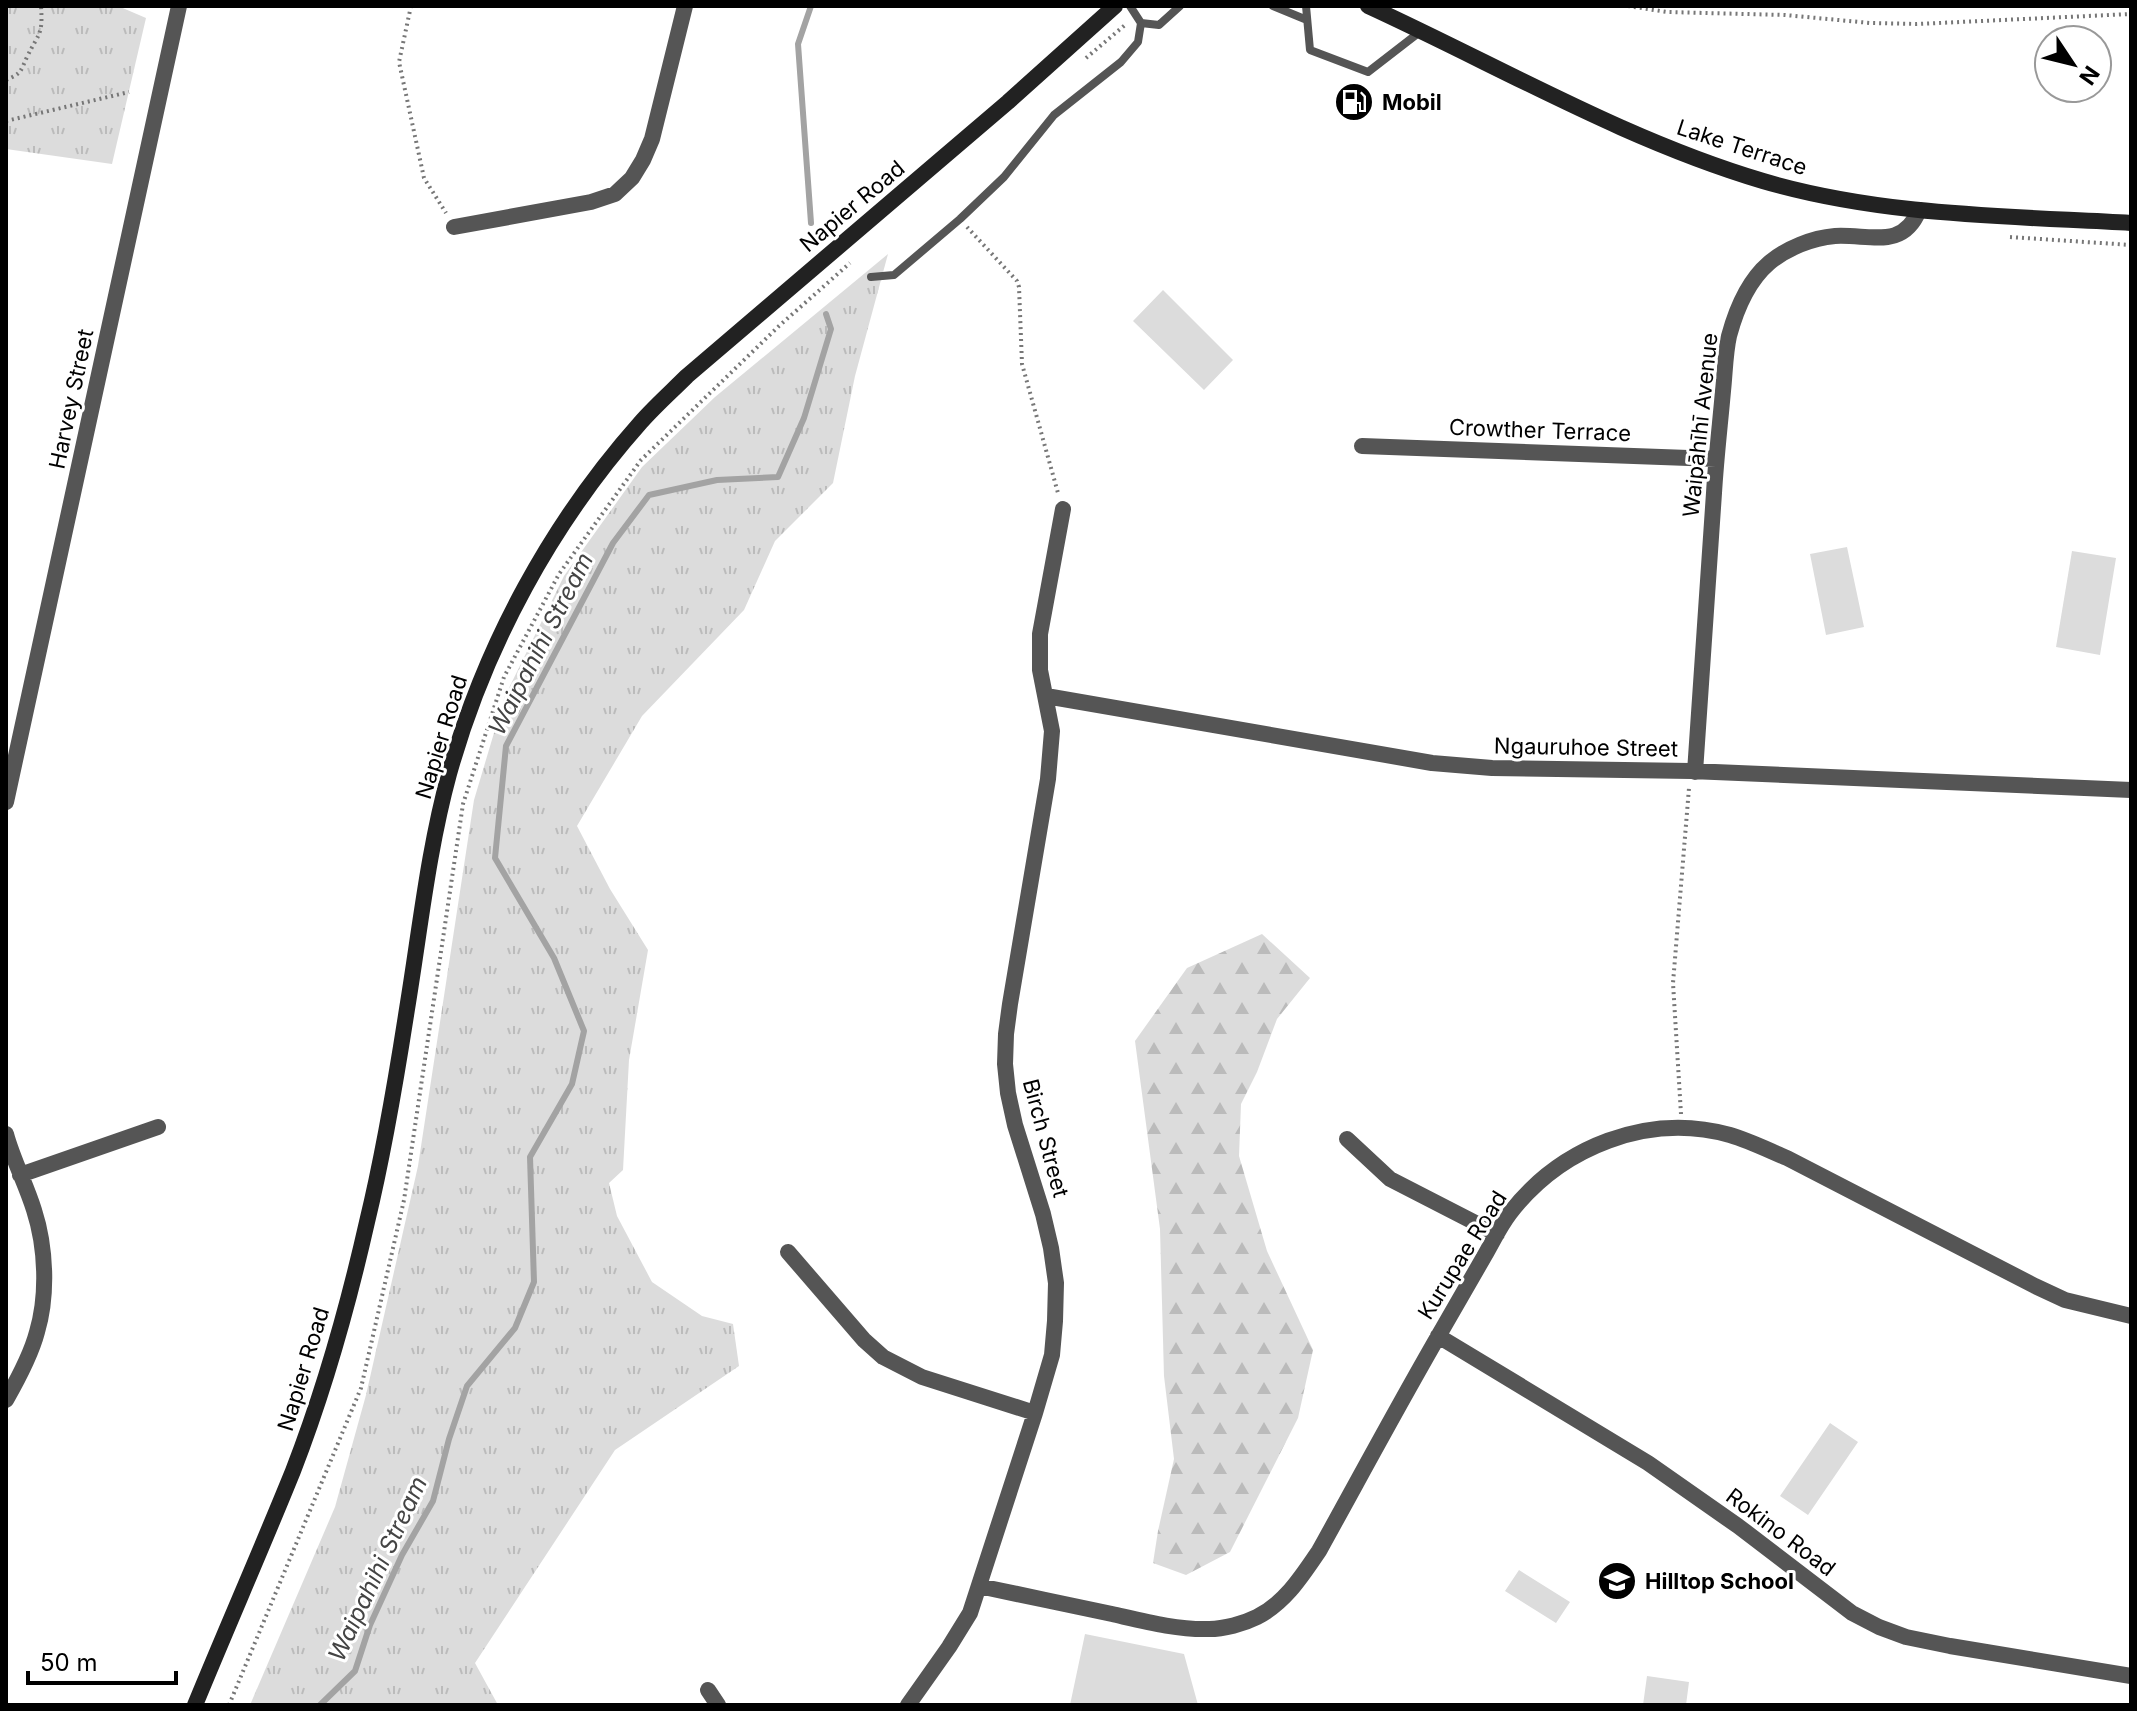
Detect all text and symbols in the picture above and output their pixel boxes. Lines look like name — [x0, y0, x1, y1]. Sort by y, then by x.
north arrow — [2033, 24, 2113, 104]
text: N — [2074, 61, 2105, 90]
fuel station icon: Mobil — [1333, 81, 1375, 123]
place label: Mobil — [1382, 89, 1442, 115]
street label: Lake Terrace — [1674, 114, 1810, 180]
street label: Napier Road — [795, 155, 909, 257]
street label: Harvey Street — [43, 327, 99, 471]
street label: Waipāhīhī Avenue — [1677, 332, 1723, 518]
street label: Crowther Terrace — [1448, 414, 1632, 446]
water label: Waipahihi Stream — [482, 548, 599, 740]
street label: Napier Road — [410, 672, 472, 802]
street label: Ngauruhoe Street — [1494, 732, 1678, 762]
street label: Birch Street — [1018, 1076, 1074, 1200]
street label: Kurupae Road — [1412, 1186, 1512, 1324]
street label: Napier Road — [272, 1304, 334, 1434]
water label: Waipahihi Stream — [322, 1472, 433, 1666]
street label: Rokino Road — [1721, 1483, 1841, 1581]
school or university icon: Hilltop School — [1596, 1560, 1638, 1602]
place label: Hilltop School — [1645, 1568, 1794, 1594]
scale bar — [28, 1635, 176, 1685]
text: 50 m — [40, 1648, 98, 1677]

